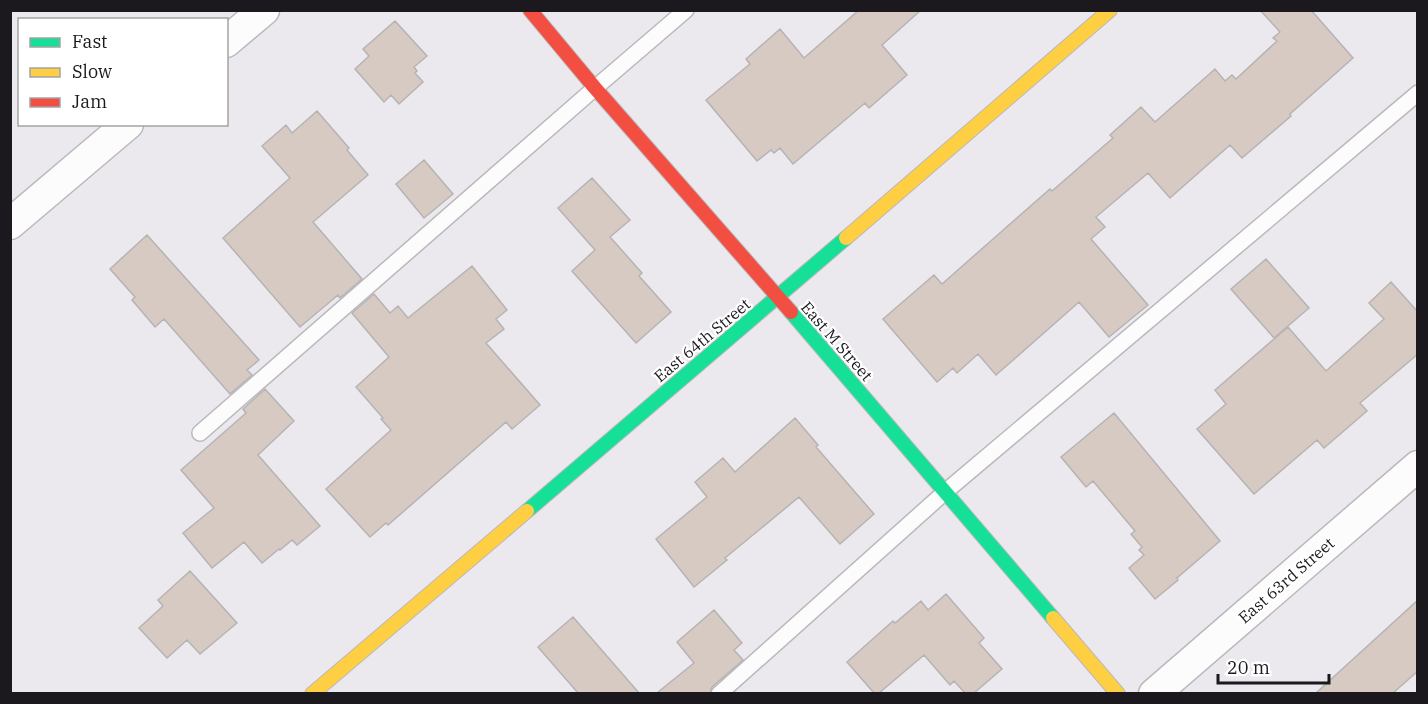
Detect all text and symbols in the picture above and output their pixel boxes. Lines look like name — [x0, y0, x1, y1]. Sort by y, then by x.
legend — [18, 18, 228, 126]
text: Fast — [72, 30, 107, 53]
text: Slow — [72, 60, 112, 83]
text: Jam — [72, 90, 107, 113]
street label: East 64th Street — [650, 294, 754, 386]
street label: East M Street — [797, 297, 877, 385]
street label: East 63rd Street — [1234, 533, 1338, 627]
scale bar — [1218, 647, 1329, 685]
text: 20 m — [1227, 656, 1270, 679]

